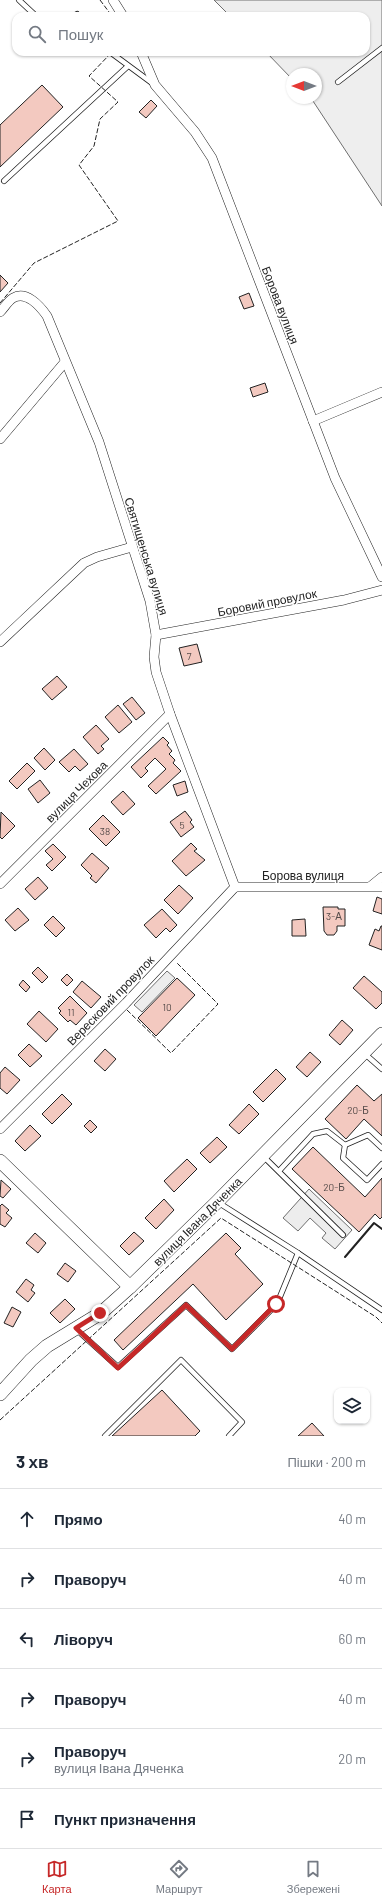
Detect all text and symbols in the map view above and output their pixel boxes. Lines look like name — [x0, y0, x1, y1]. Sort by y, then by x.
search box — [12, 12, 370, 56]
icon: search — [26, 23, 48, 45]
text: Пошук — [58, 25, 103, 43]
north arrow — [286, 68, 322, 104]
street label: Борова вулиця — [259, 264, 302, 346]
street label: Святищенська вулиця — [121, 495, 172, 617]
street label: Боровий провулок — [216, 585, 319, 619]
house number: 7 — [187, 650, 192, 662]
street label: вулиця Чехова — [42, 757, 111, 825]
house number: 5 — [179, 819, 185, 831]
house number: 38 — [100, 825, 110, 837]
street label: Борова вулиця — [262, 868, 344, 883]
house number: 3-А — [326, 910, 342, 922]
street label: Вересковий провулок — [64, 952, 158, 1048]
house number: 10 — [162, 1001, 172, 1013]
house number: 11 — [67, 1006, 75, 1018]
house number: 20-Б — [347, 1104, 369, 1116]
street label: вулиця Івана Дяченка — [150, 1174, 245, 1269]
house number: 20-Б — [323, 1181, 345, 1193]
route start — [267, 1295, 285, 1313]
route end — [91, 1304, 109, 1322]
map controls — [334, 1388, 370, 1424]
button: layers — [334, 1388, 370, 1424]
text: 3 хв — [16, 1451, 49, 1471]
text: Пішки · 200 m — [287, 1454, 366, 1470]
icon: ahead — [16, 1508, 38, 1530]
text: Прямо — [54, 1510, 103, 1528]
text: 40 m — [338, 1511, 366, 1527]
icon: right — [16, 1568, 38, 1590]
text: Праворуч — [54, 1570, 127, 1588]
text: 40 m — [338, 1571, 366, 1587]
icon: left — [16, 1628, 38, 1650]
text: Ліворуч — [54, 1630, 113, 1648]
text: 60 m — [339, 1631, 366, 1647]
icon: right — [16, 1688, 38, 1710]
text: Праворуч — [54, 1690, 127, 1708]
text: 40 m — [338, 1691, 366, 1707]
text: Праворуч — [54, 1742, 127, 1760]
icon: right — [16, 1748, 38, 1770]
text: 20 m — [338, 1751, 366, 1767]
text: вулиця Івана Дяченка — [54, 1760, 184, 1776]
icon: arrive — [16, 1808, 38, 1830]
text: Пункт призначення — [54, 1810, 196, 1828]
tab: Карта — [42, 1858, 72, 1895]
tab: Маршрут — [156, 1858, 203, 1895]
tab: Збережені — [287, 1858, 340, 1895]

